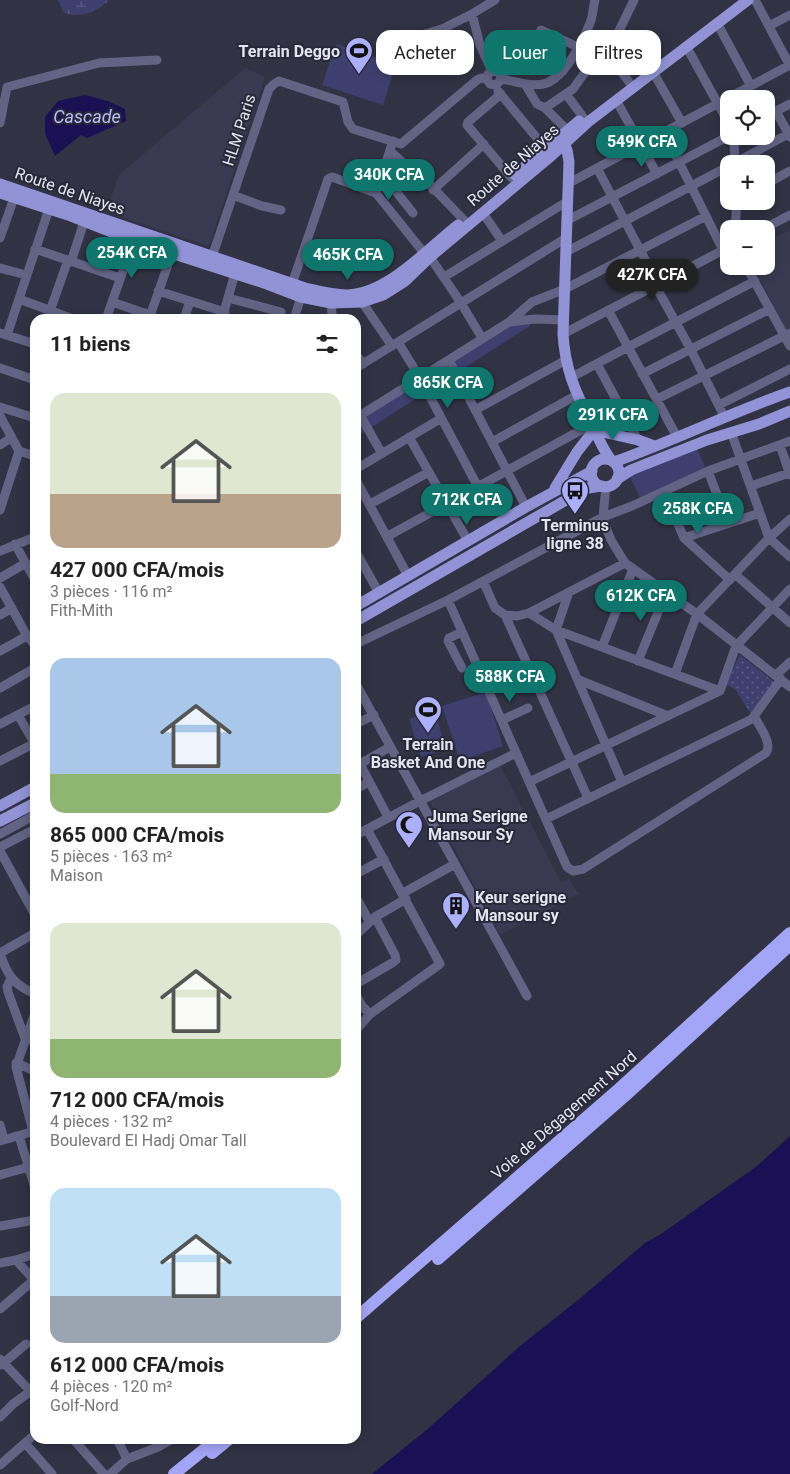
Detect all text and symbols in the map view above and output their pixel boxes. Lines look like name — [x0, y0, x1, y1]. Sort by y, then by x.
chip: Acheter — [376, 30, 474, 75]
chip: Louer — [484, 30, 566, 75]
chip: Filtres — [576, 30, 661, 75]
sports icon: Terrain Deggo — [344, 36, 374, 75]
place label: Terrain Deggo — [239, 42, 340, 61]
map controls — [720, 90, 775, 275]
button: locate — [720, 90, 775, 145]
street label: HLM Paris — [218, 92, 260, 168]
water label: Cascade — [53, 106, 121, 127]
street label: Route de Niayes — [463, 120, 563, 210]
pin: 549K CFA — [590, 126, 694, 168]
text: 549K CFA — [607, 132, 677, 151]
button: + — [720, 155, 775, 210]
pin: 340K CFA — [337, 158, 441, 201]
street label: Route de Niayes — [13, 163, 127, 219]
text: 340K CFA — [354, 165, 424, 184]
button: − — [720, 220, 775, 275]
pin: 254K CFA — [80, 236, 184, 279]
pin: 465K CFA — [296, 238, 400, 281]
text: 254K CFA — [97, 243, 167, 262]
text: 465K CFA — [313, 245, 383, 264]
pin: 427K CFA — [600, 258, 704, 301]
text: 427K CFA — [617, 265, 687, 284]
icon: filters — [313, 330, 341, 358]
text: 11 biens — [50, 332, 131, 356]
pin: 865K CFA — [396, 366, 500, 409]
text: 865K CFA — [413, 373, 483, 392]
pin: 291K CFA — [561, 398, 665, 441]
text: 291K CFA — [578, 405, 648, 424]
icon: home — [151, 426, 241, 516]
bus stop icon: Terminus ligne 38 — [560, 476, 590, 515]
pin: 712K CFA — [415, 484, 519, 526]
text: 712K CFA — [432, 490, 502, 509]
pin: 258K CFA — [646, 492, 750, 535]
text: 258K CFA — [663, 499, 733, 518]
place label: Terminus ligne 38 — [541, 516, 609, 553]
text: 427 000 CFA/mois — [50, 558, 224, 582]
pin: 612K CFA — [589, 580, 693, 622]
text: 3 pièces · 116 m² — [50, 582, 172, 601]
text: 612K CFA — [606, 586, 676, 605]
text: Fith-Mith — [50, 601, 113, 620]
pin: 588K CFA — [458, 660, 562, 703]
text: 588K CFA — [475, 667, 545, 686]
icon: home — [151, 691, 241, 781]
sports icon: Terrain Basket And One — [413, 695, 443, 734]
place label: Terrain Basket And One — [371, 735, 486, 772]
place label: Juma Serigne Mansour Sy — [428, 807, 528, 844]
mosque icon: Juma Serigne Mansour Sy — [394, 810, 424, 849]
text: 865 000 CFA/mois — [50, 823, 224, 847]
text: 5 pièces · 163 m² — [50, 847, 172, 866]
text: Maison — [50, 866, 103, 885]
place label: Keur serigne Mansour sy — [475, 888, 566, 925]
building icon: Keur serigne Mansour sy — [441, 891, 471, 930]
icon: home — [151, 956, 241, 1046]
street label: Voie de Dégagement Nord — [487, 1047, 641, 1183]
text: 712 000 CFA/mois — [50, 1088, 224, 1112]
text: 4 pièces · 132 m² — [50, 1112, 172, 1131]
text: Boulevard El Hadj Omar Tall — [50, 1131, 247, 1150]
icon: home — [151, 1221, 241, 1311]
text: 612 000 CFA/mois — [50, 1353, 224, 1377]
text: 4 pièces · 120 m² — [50, 1377, 172, 1396]
text: Golf-Nord — [50, 1396, 119, 1415]

